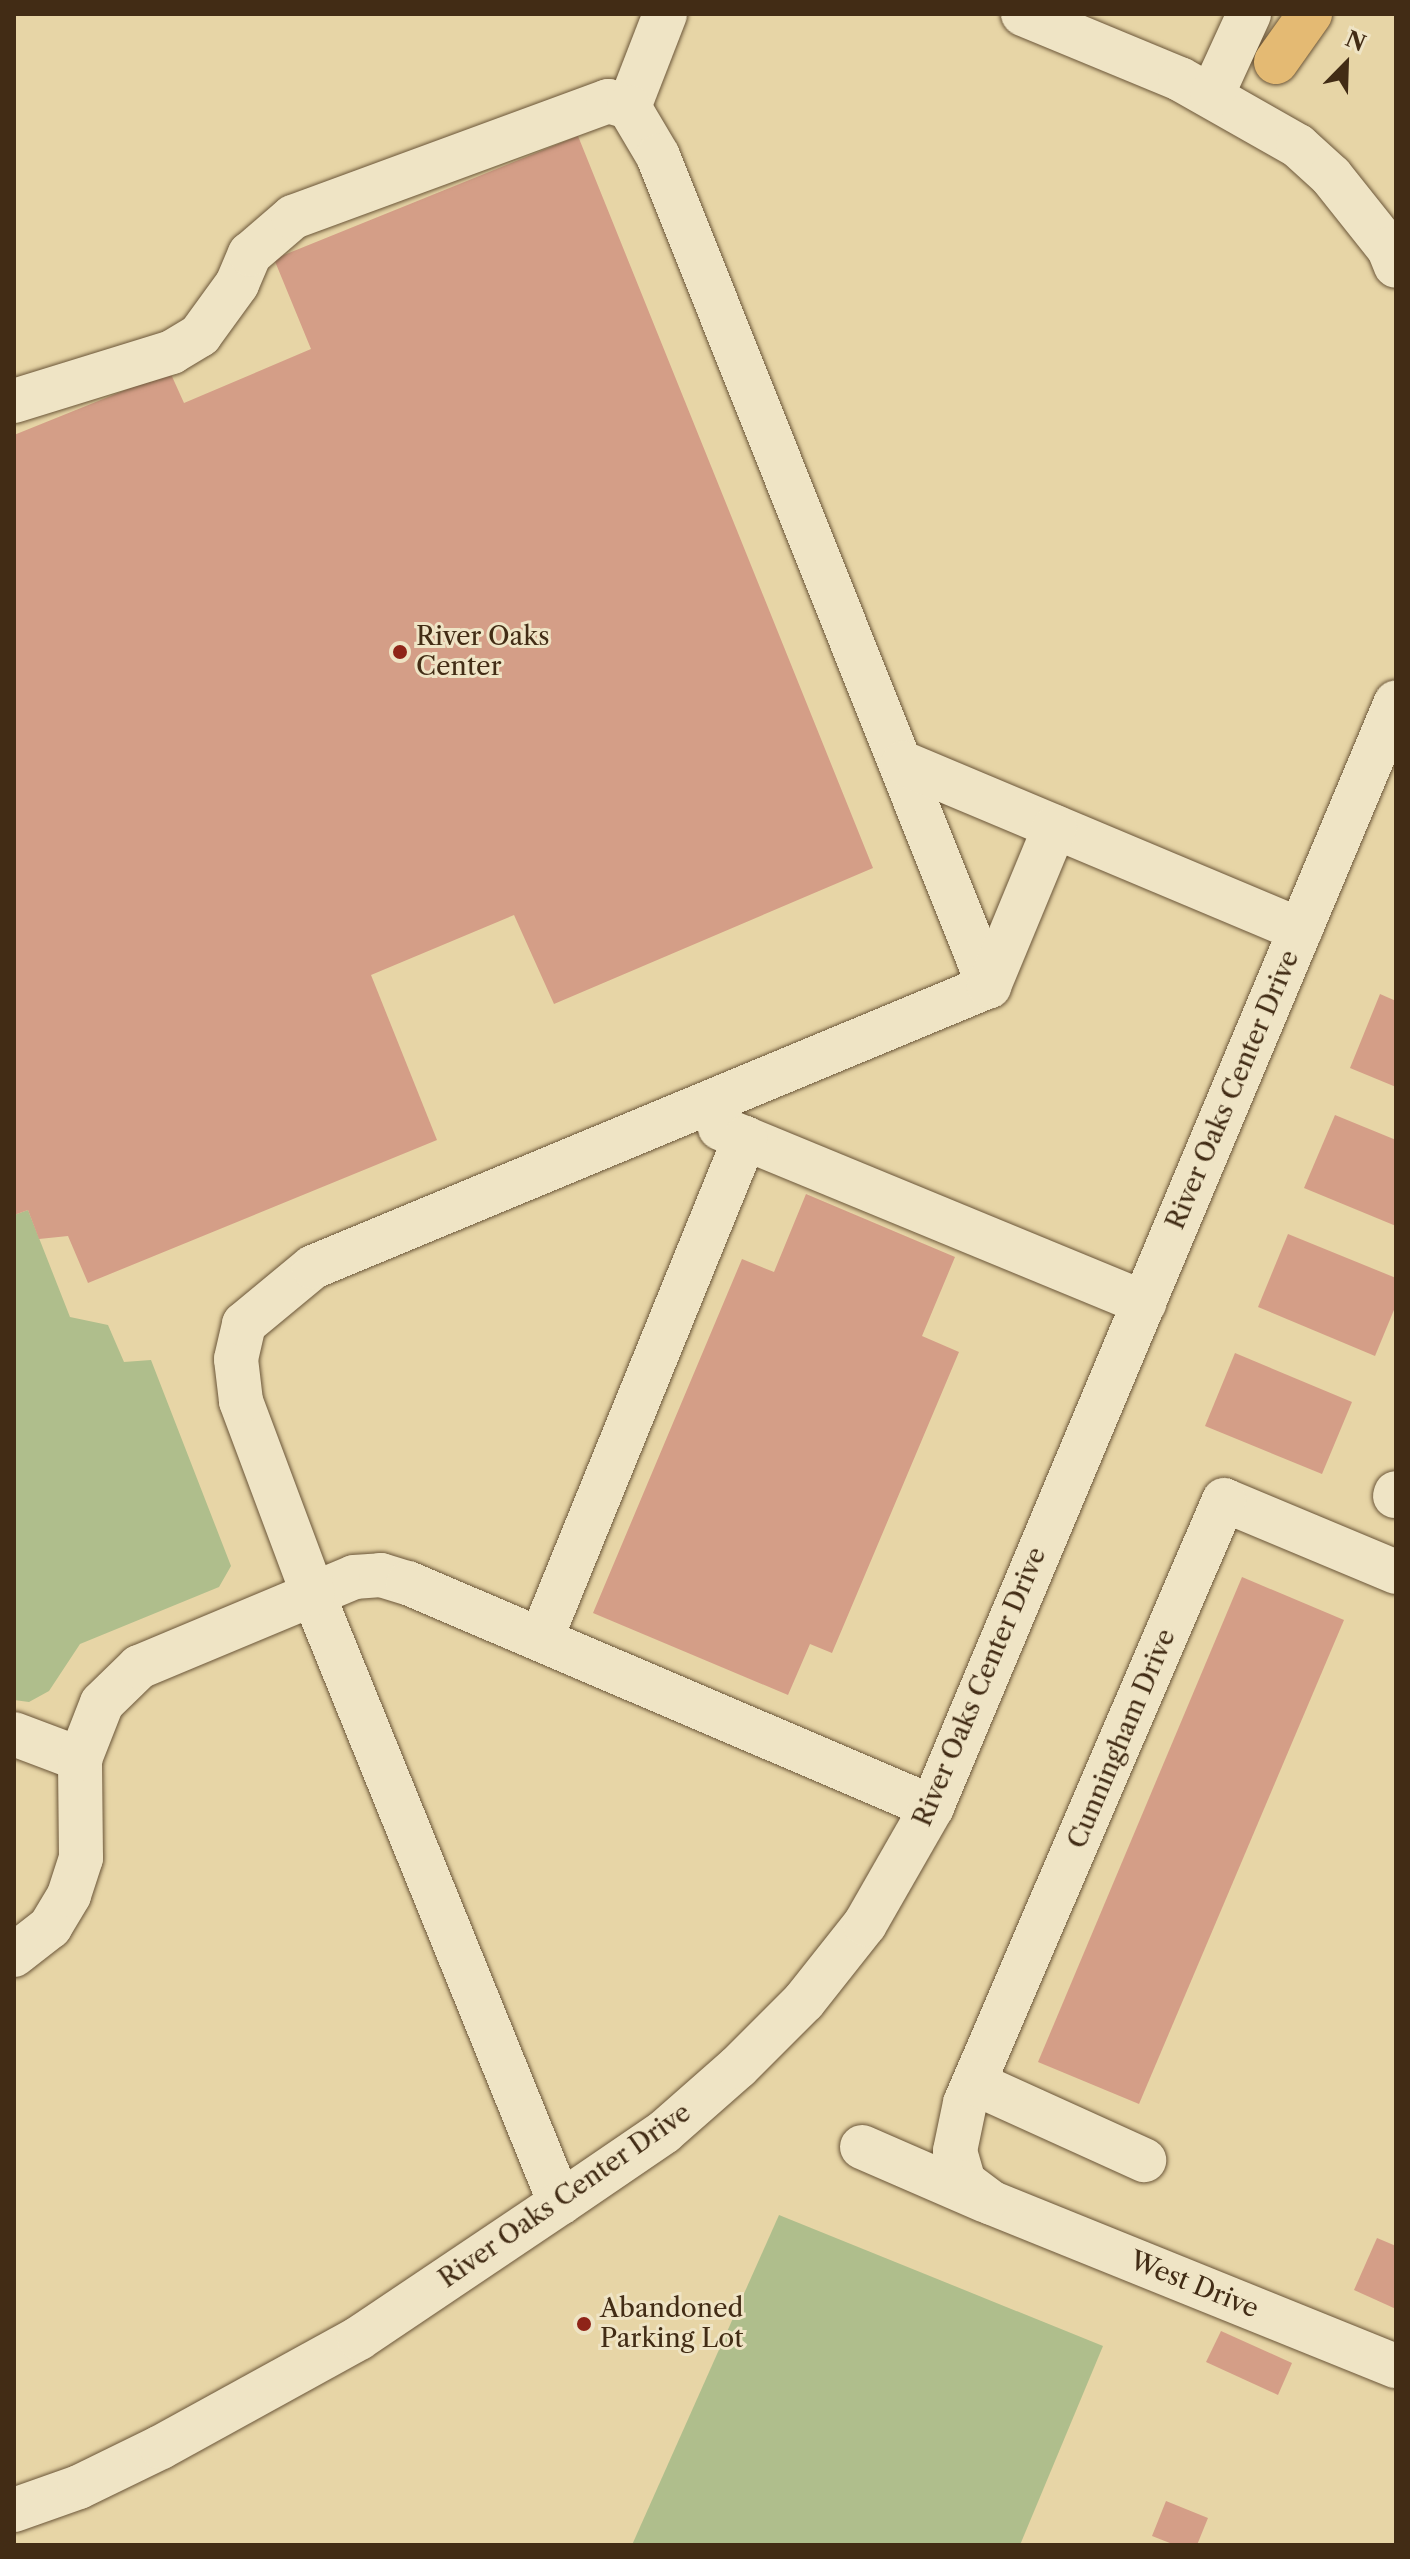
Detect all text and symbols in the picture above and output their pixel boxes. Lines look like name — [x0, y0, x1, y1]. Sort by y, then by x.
north arrow — [1306, 24, 1386, 104]
text: N — [1341, 25, 1370, 58]
place label: River Oaks Center — [416, 621, 550, 682]
marker: River Oaks Center — [391, 643, 409, 661]
street label: River Oaks Center Drive — [1160, 945, 1306, 1235]
street label: River Oaks Center Drive — [907, 1542, 1053, 1832]
street label: Cunningham Drive — [1062, 1625, 1182, 1853]
street label: River Oaks Center Drive — [433, 2097, 697, 2295]
street label: West Drive — [1125, 2245, 1263, 2325]
place label: Abandoned Parking Lot — [600, 2293, 743, 2354]
marker: Abandoned Parking Lot — [575, 2315, 593, 2333]

